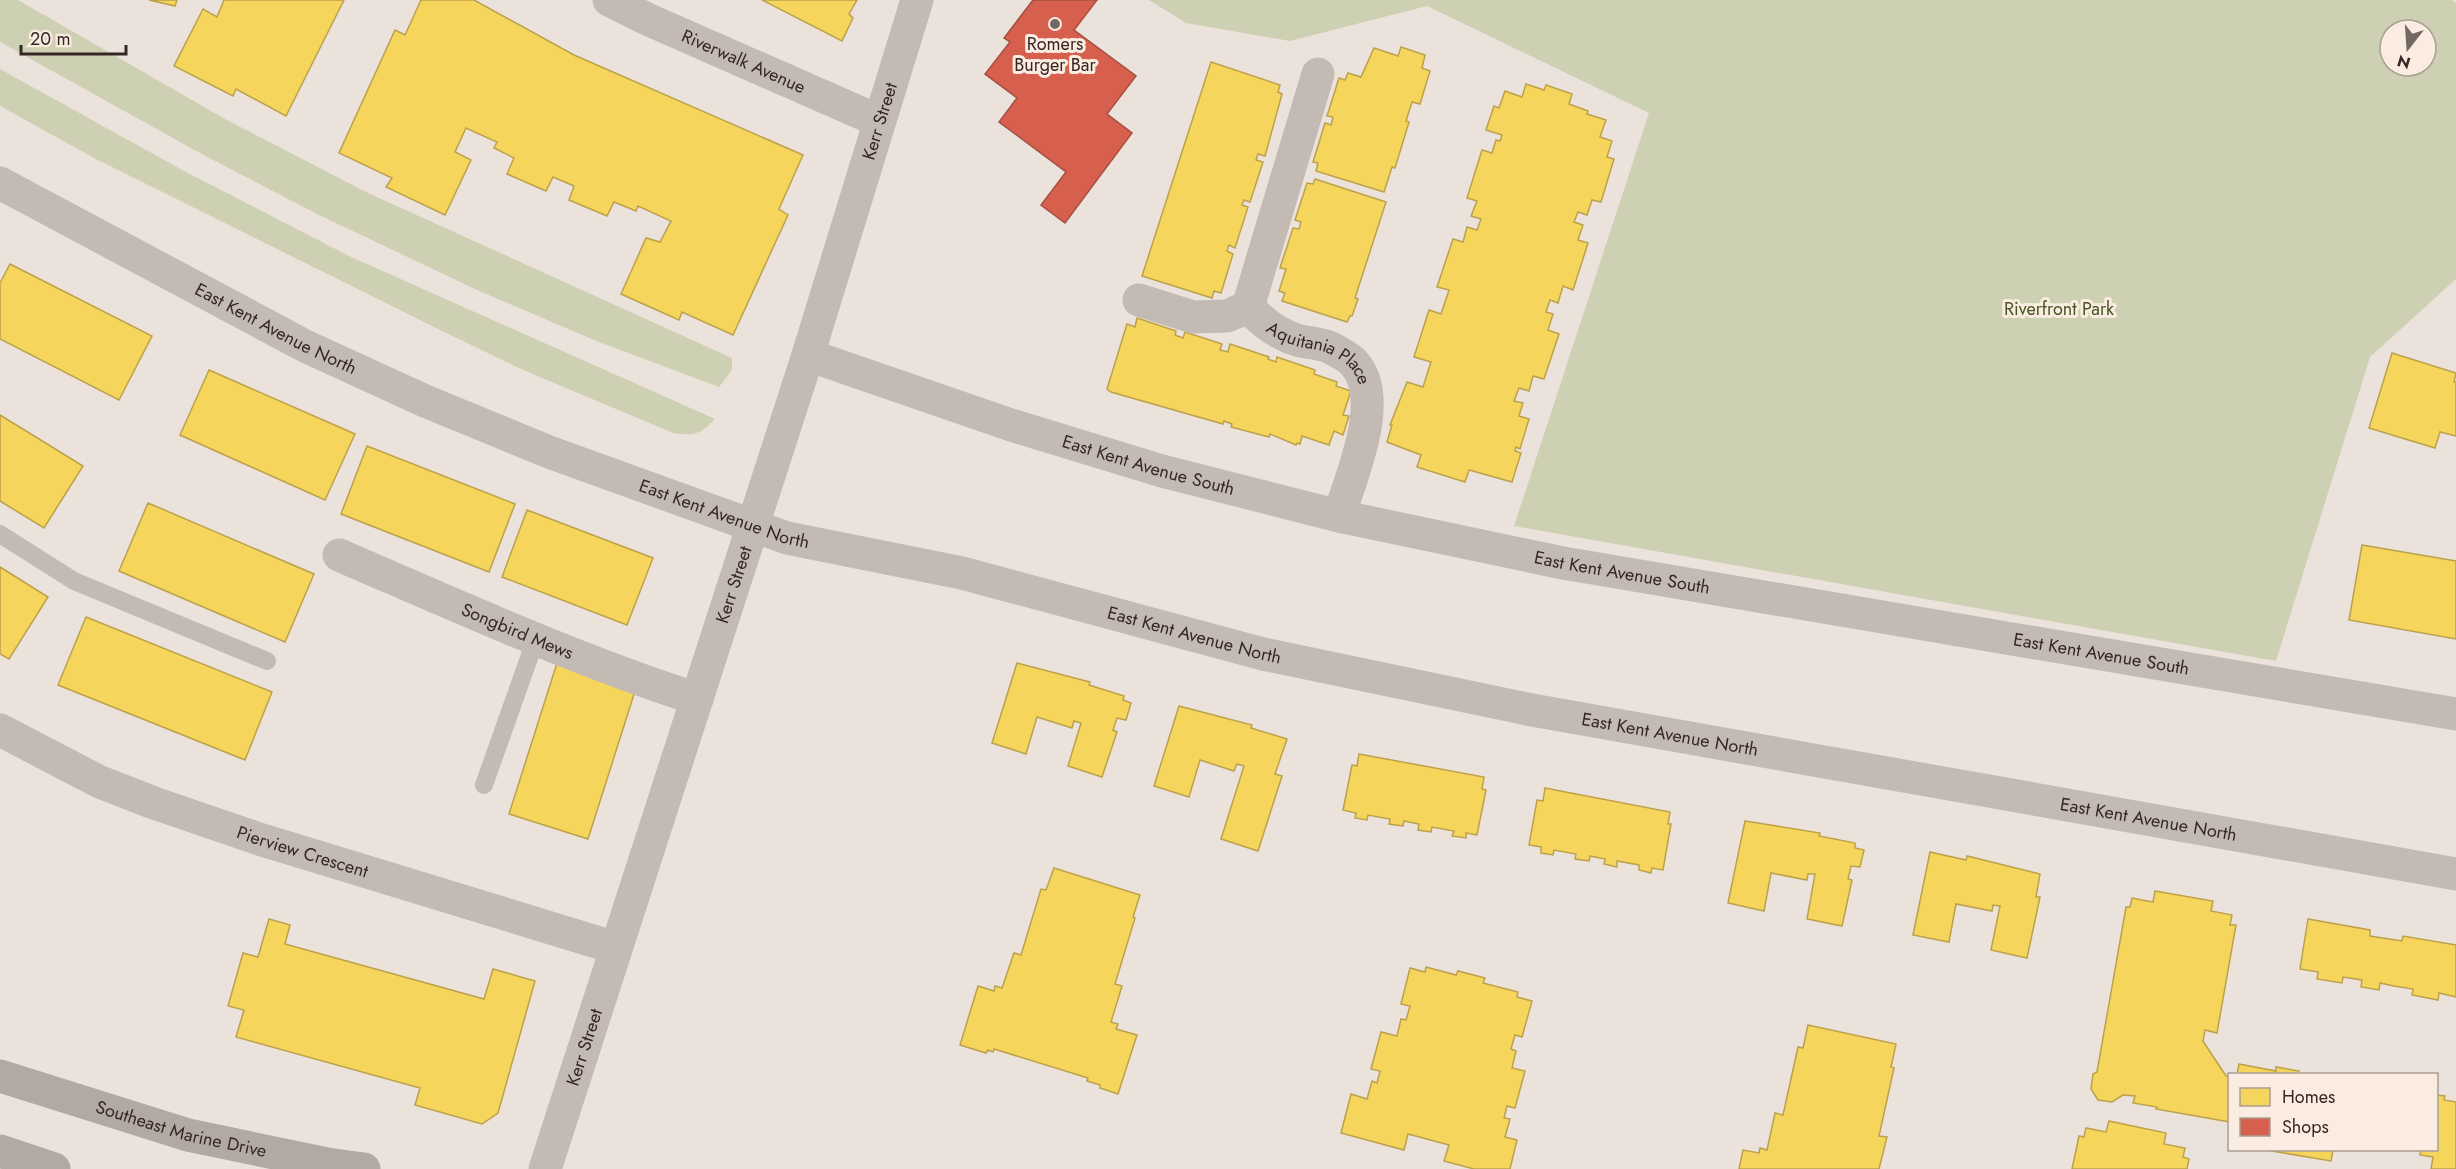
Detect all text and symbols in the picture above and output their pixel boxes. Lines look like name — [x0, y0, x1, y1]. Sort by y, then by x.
marker: Romers Burger Bar — [1048, 17, 1062, 31]
scale bar — [21, 18, 126, 56]
north arrow — [2378, 18, 2438, 78]
street label: Riverwalk Avenue — [678, 23, 810, 100]
text: 20 m — [30, 26, 70, 52]
place label: Romers Burger Bar — [1014, 31, 1097, 78]
text: N — [2394, 49, 2413, 75]
street label: Kerr Street — [856, 79, 904, 163]
street label: East Kent Avenue North — [190, 276, 361, 381]
park label: Riverfront Park — [2004, 296, 2114, 322]
street label: Aquitania Place — [1261, 315, 1377, 388]
street label: East Kent Avenue South — [1059, 428, 1237, 502]
street label: East Kent Avenue North — [635, 473, 812, 555]
street label: Kerr Street — [709, 542, 759, 627]
street label: East Kent Avenue South — [1532, 544, 1712, 601]
street label: Songbird Mews — [457, 596, 577, 666]
street label: East Kent Avenue North — [1105, 600, 1284, 670]
street label: East Kent Avenue South — [2011, 626, 2191, 682]
street label: East Kent Avenue North — [1580, 706, 1760, 763]
street label: East Kent Avenue North — [2058, 791, 2239, 848]
street label: Pierview Crescent — [233, 819, 372, 885]
street label: Kerr Street — [560, 1005, 609, 1089]
legend — [2228, 1073, 2438, 1151]
text: Homes — [2282, 1084, 2335, 1110]
street label: Southeast Marine Drive — [92, 1094, 269, 1164]
text: Shops — [2282, 1114, 2329, 1140]

